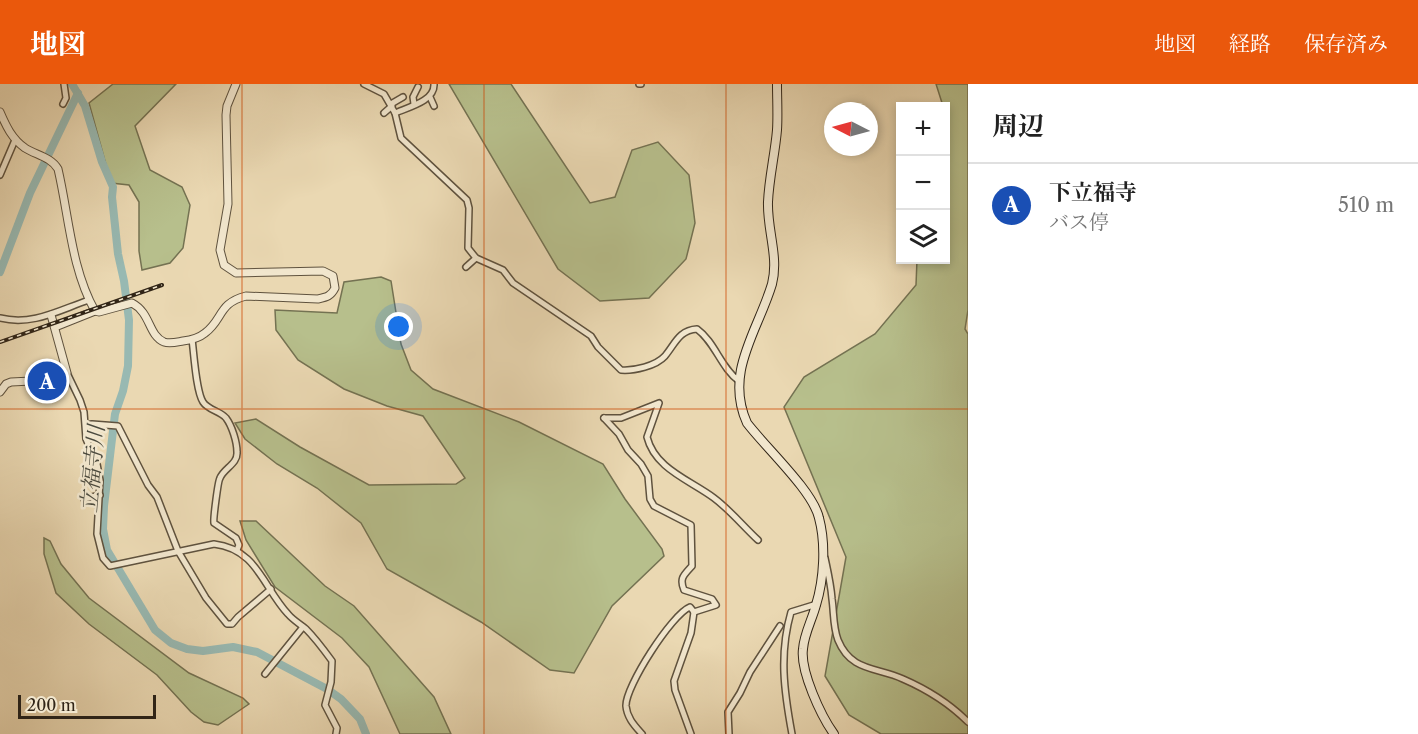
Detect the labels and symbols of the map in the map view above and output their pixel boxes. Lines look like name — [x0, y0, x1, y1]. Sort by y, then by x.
north arrow — [824, 102, 878, 156]
your location — [384, 312, 413, 341]
pin: A — [28, 358, 66, 404]
water label: 立福寺川 — [75, 422, 110, 514]
scale bar — [18, 692, 156, 720]

